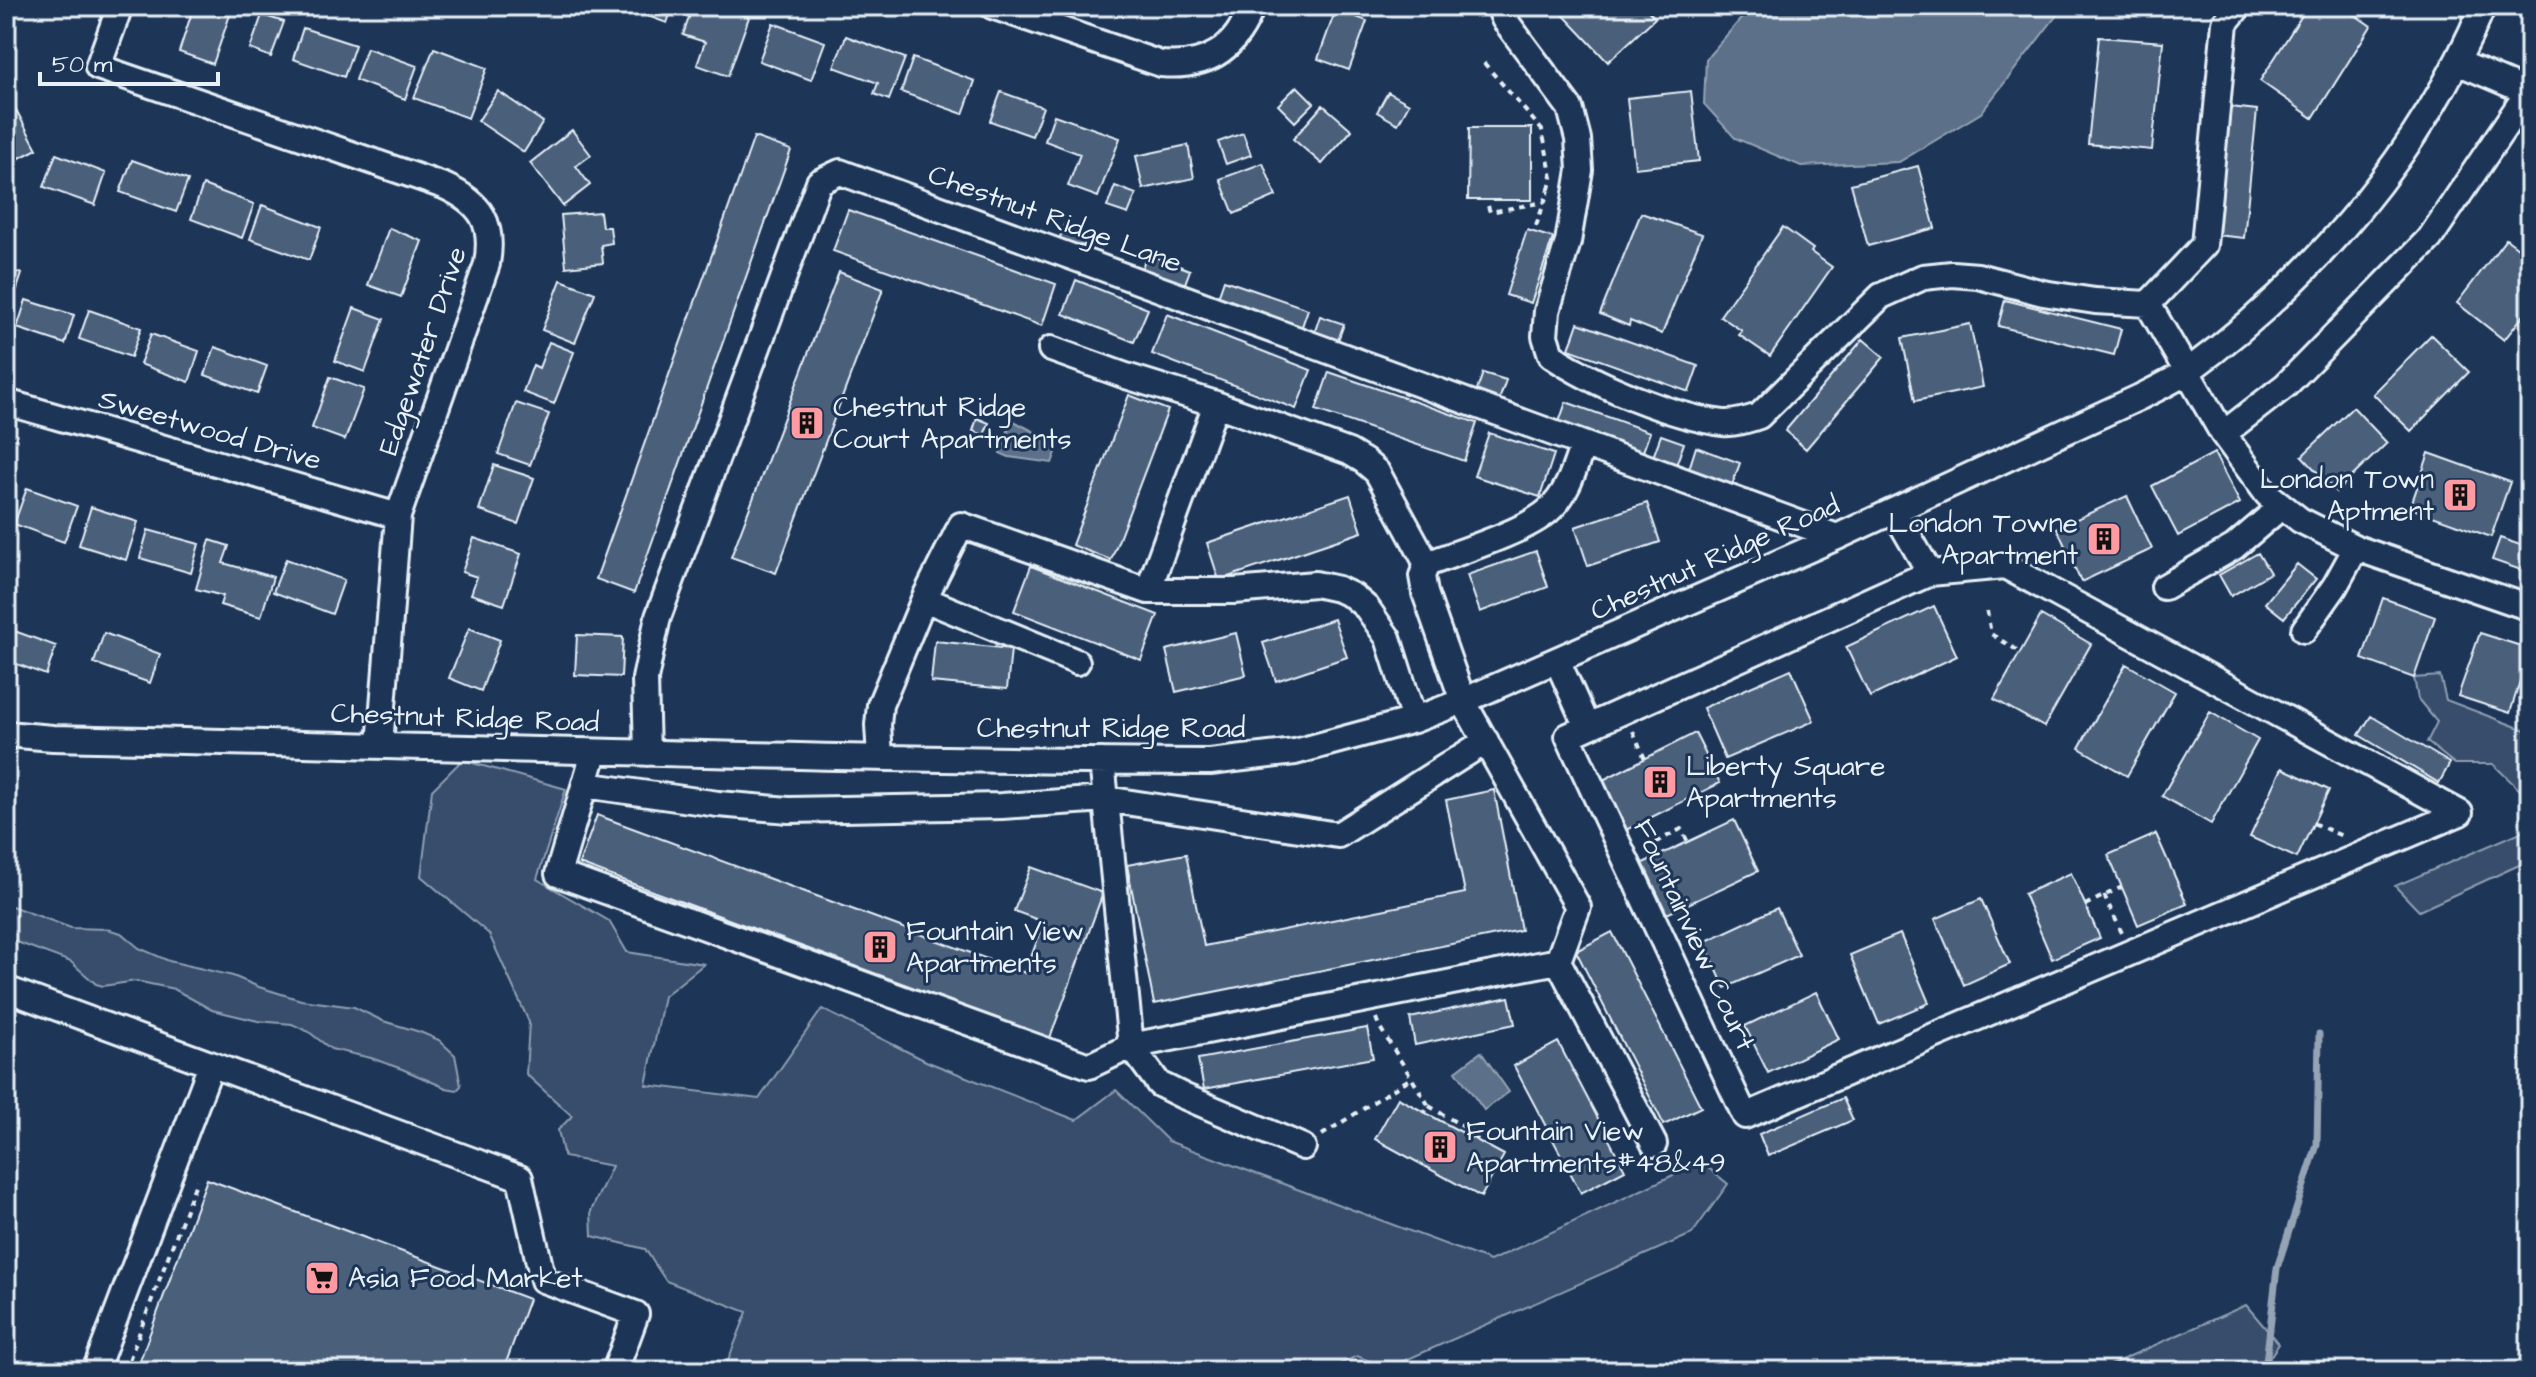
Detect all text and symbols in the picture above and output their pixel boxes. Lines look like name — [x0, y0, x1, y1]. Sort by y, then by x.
scale bar — [40, 36, 218, 86]
text: 50 m — [52, 48, 113, 82]
street label: Chestnut Ridge Lane — [922, 155, 1187, 284]
street label: Edgewater Drive — [369, 242, 478, 461]
street label: Sweetwood Drive — [94, 380, 326, 480]
place label: Chestnut Ridge Court Apartments — [833, 388, 1072, 459]
building icon: Chestnut Ridge Court Apartments — [788, 404, 826, 442]
place label: London Town Aptment — [2260, 460, 2435, 531]
building icon: London Town Aptment — [2441, 476, 2479, 514]
street label: Chestnut Ridge Road — [1584, 486, 1846, 631]
place label: London Towne Apartment — [1889, 504, 2079, 575]
building icon: London Towne Apartment — [2085, 520, 2123, 558]
street label: Chestnut Ridge Road — [330, 694, 600, 743]
street label: Chestnut Ridge Road — [977, 709, 1245, 749]
place label: Liberty Square Apartments — [1686, 747, 1885, 818]
building icon: Liberty Square Apartments — [1641, 763, 1679, 801]
street label: Fountainview Court — [1623, 813, 1765, 1058]
place label: Fountain View Apartments — [906, 912, 1084, 983]
building icon: Fountain View Apartments — [861, 928, 899, 966]
place label: Fountain View Apartments#48&49 — [1466, 1112, 1726, 1183]
building icon: Fountain View Apartments#48&49 — [1421, 1128, 1459, 1166]
supermarket icon: Asia Food Market — [303, 1259, 341, 1297]
place label: Asia Food Market — [348, 1259, 583, 1298]

